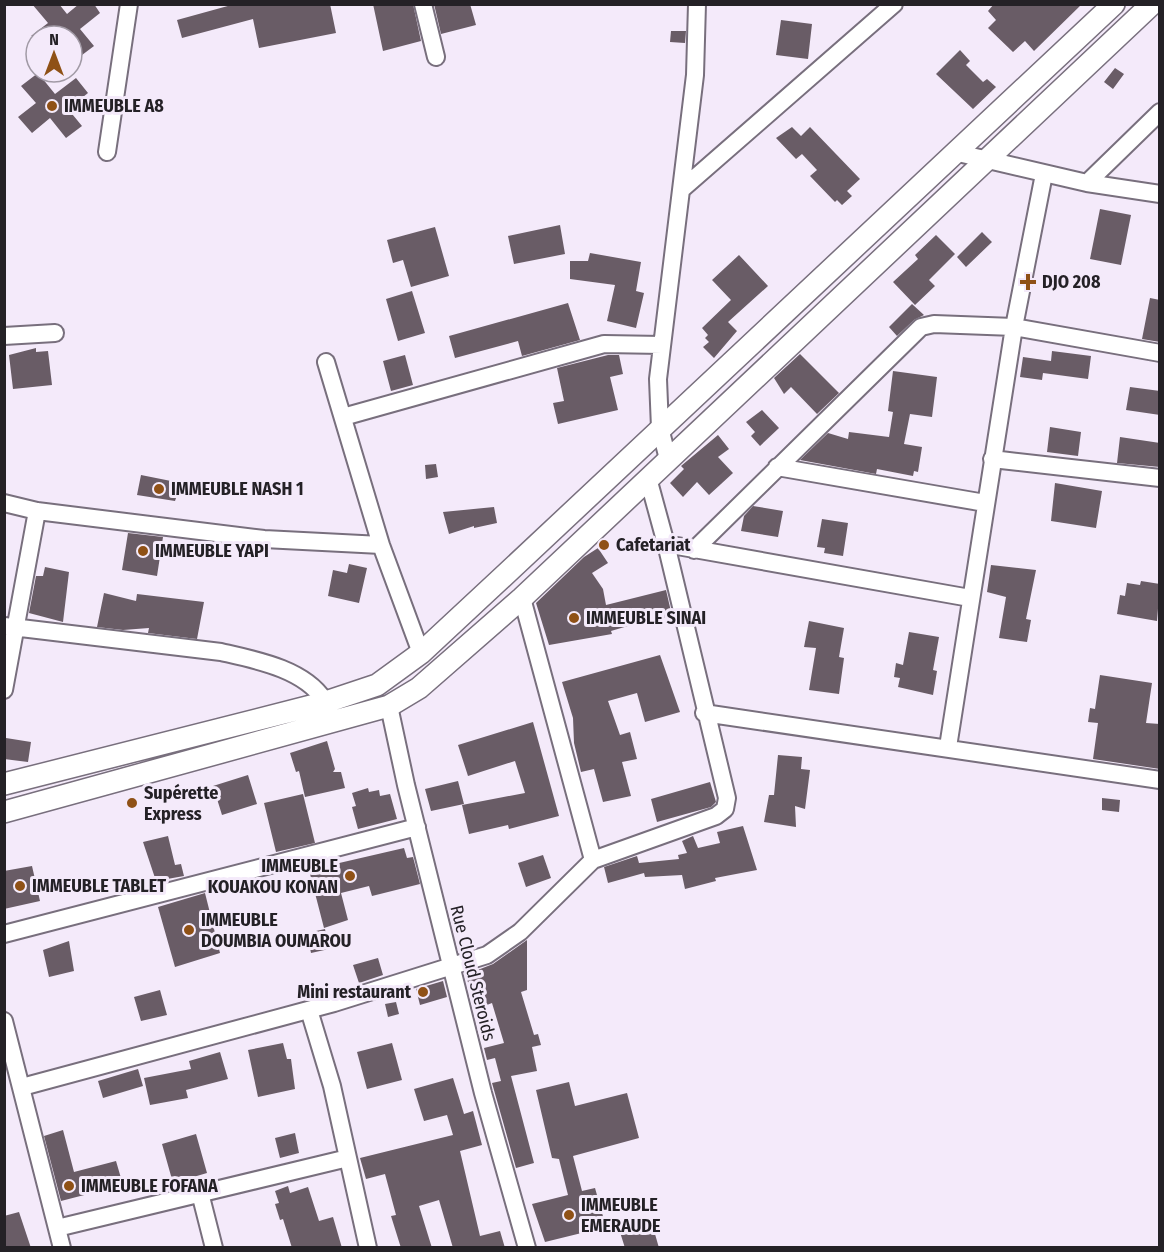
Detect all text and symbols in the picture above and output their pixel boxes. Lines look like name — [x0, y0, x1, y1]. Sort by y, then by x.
north arrow — [24, 24, 84, 84]
text: N — [49, 30, 59, 49]
place label: IMMEUBLE A8 — [64, 95, 164, 117]
marker: IMMEUBLE A8 — [45, 99, 59, 113]
place label: DJO 208 — [1042, 271, 1101, 293]
marker: DJO 208 — [1019, 273, 1037, 291]
place label: IMMEUBLE NASH 1 — [171, 478, 304, 500]
marker: IMMEUBLE NASH 1 — [152, 482, 166, 496]
place label: Cafetariat — [616, 534, 691, 556]
marker: Cafetariat — [597, 538, 611, 552]
place label: IMMEUBLE YAPI — [155, 540, 269, 562]
marker: IMMEUBLE YAPI — [136, 544, 150, 558]
place label: IMMEUBLE SINAI — [586, 607, 706, 629]
marker: IMMEUBLE SINAI — [567, 611, 581, 625]
place label: Supérette Express — [144, 782, 218, 825]
marker: Supérette Express — [125, 796, 139, 810]
place label: IMMEUBLE KOUAKOU KONAN — [208, 855, 338, 898]
marker: IMMEUBLE KOUAKOU KONAN — [343, 869, 357, 883]
place label: IMMEUBLE TABLET — [32, 875, 166, 897]
marker: IMMEUBLE TABLET — [13, 879, 27, 893]
street label: Rue Cloud Steroids — [445, 903, 501, 1044]
place label: IMMEUBLE DOUMBIA OUMAROU — [201, 909, 351, 952]
marker: IMMEUBLE DOUMBIA OUMAROU — [182, 923, 196, 937]
place label: Mini restaurant — [297, 981, 412, 1003]
marker: Mini restaurant — [416, 985, 430, 999]
place label: IMMEUBLE FOFANA — [81, 1175, 218, 1197]
marker: IMMEUBLE FOFANA — [62, 1179, 76, 1193]
place label: IMMEUBLE EMERAUDE — [581, 1194, 661, 1237]
marker: IMMEUBLE EMERAUDE — [562, 1208, 576, 1222]

